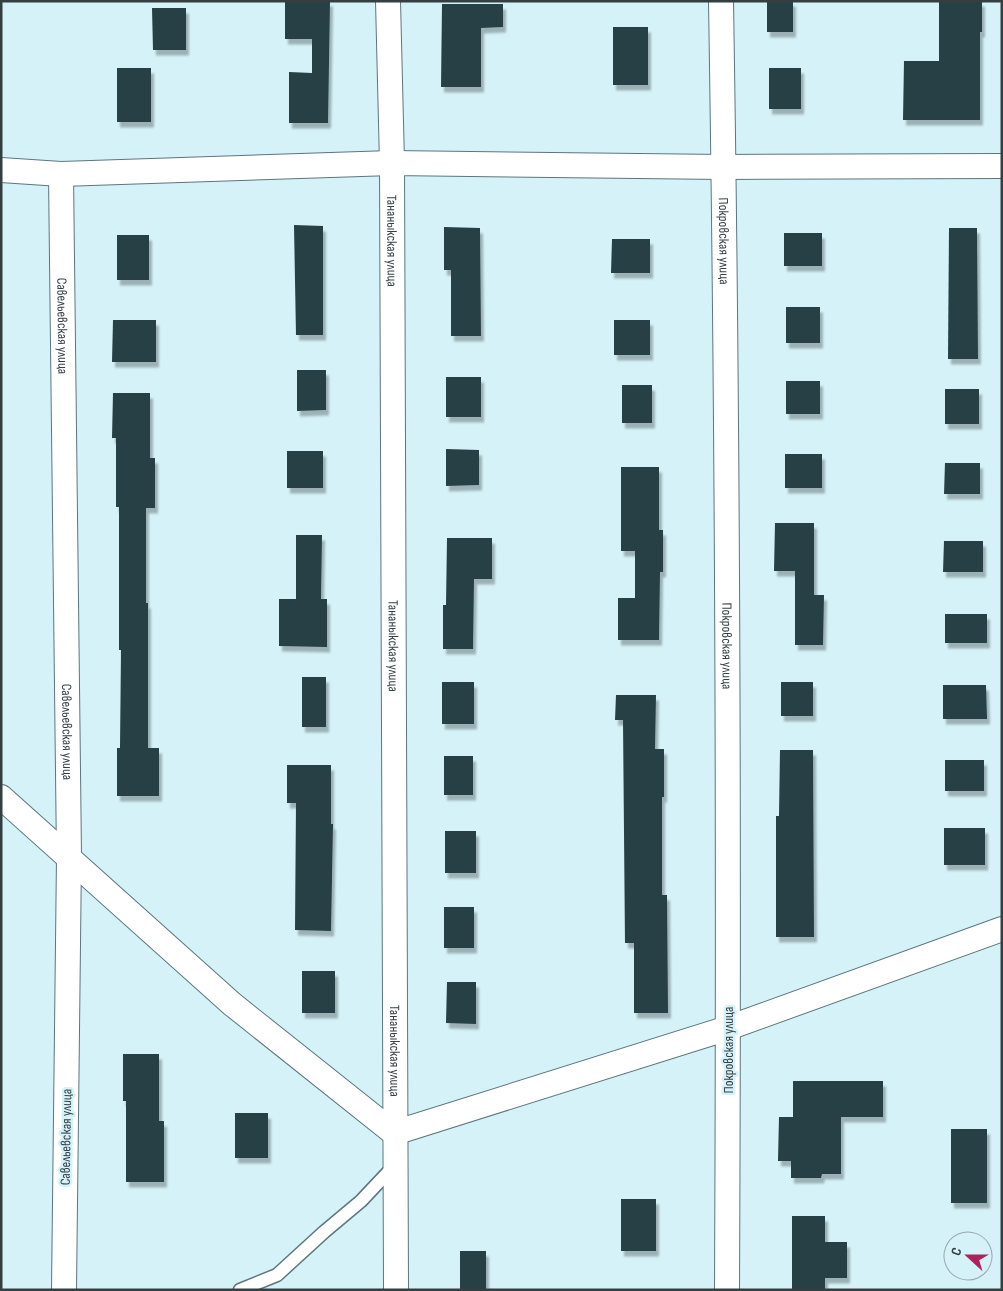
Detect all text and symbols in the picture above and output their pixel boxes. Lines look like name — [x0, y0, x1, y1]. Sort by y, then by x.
street label: Тананыкская улица — [384, 195, 401, 287]
street label: Покровская улица — [715, 197, 733, 285]
street label: Савельевская улица — [54, 278, 72, 374]
street label: Тананыкская улица — [385, 600, 402, 692]
street label: Покровская улица — [719, 602, 736, 689]
street label: Савельевская улица — [58, 684, 77, 780]
street label: Тананыкская улица — [386, 1005, 404, 1097]
street label: Покровская улица — [720, 1007, 737, 1093]
street label: Савельевская улица — [57, 1089, 75, 1185]
north arrow — [943, 1231, 993, 1281]
text: С — [947, 1245, 966, 1258]

